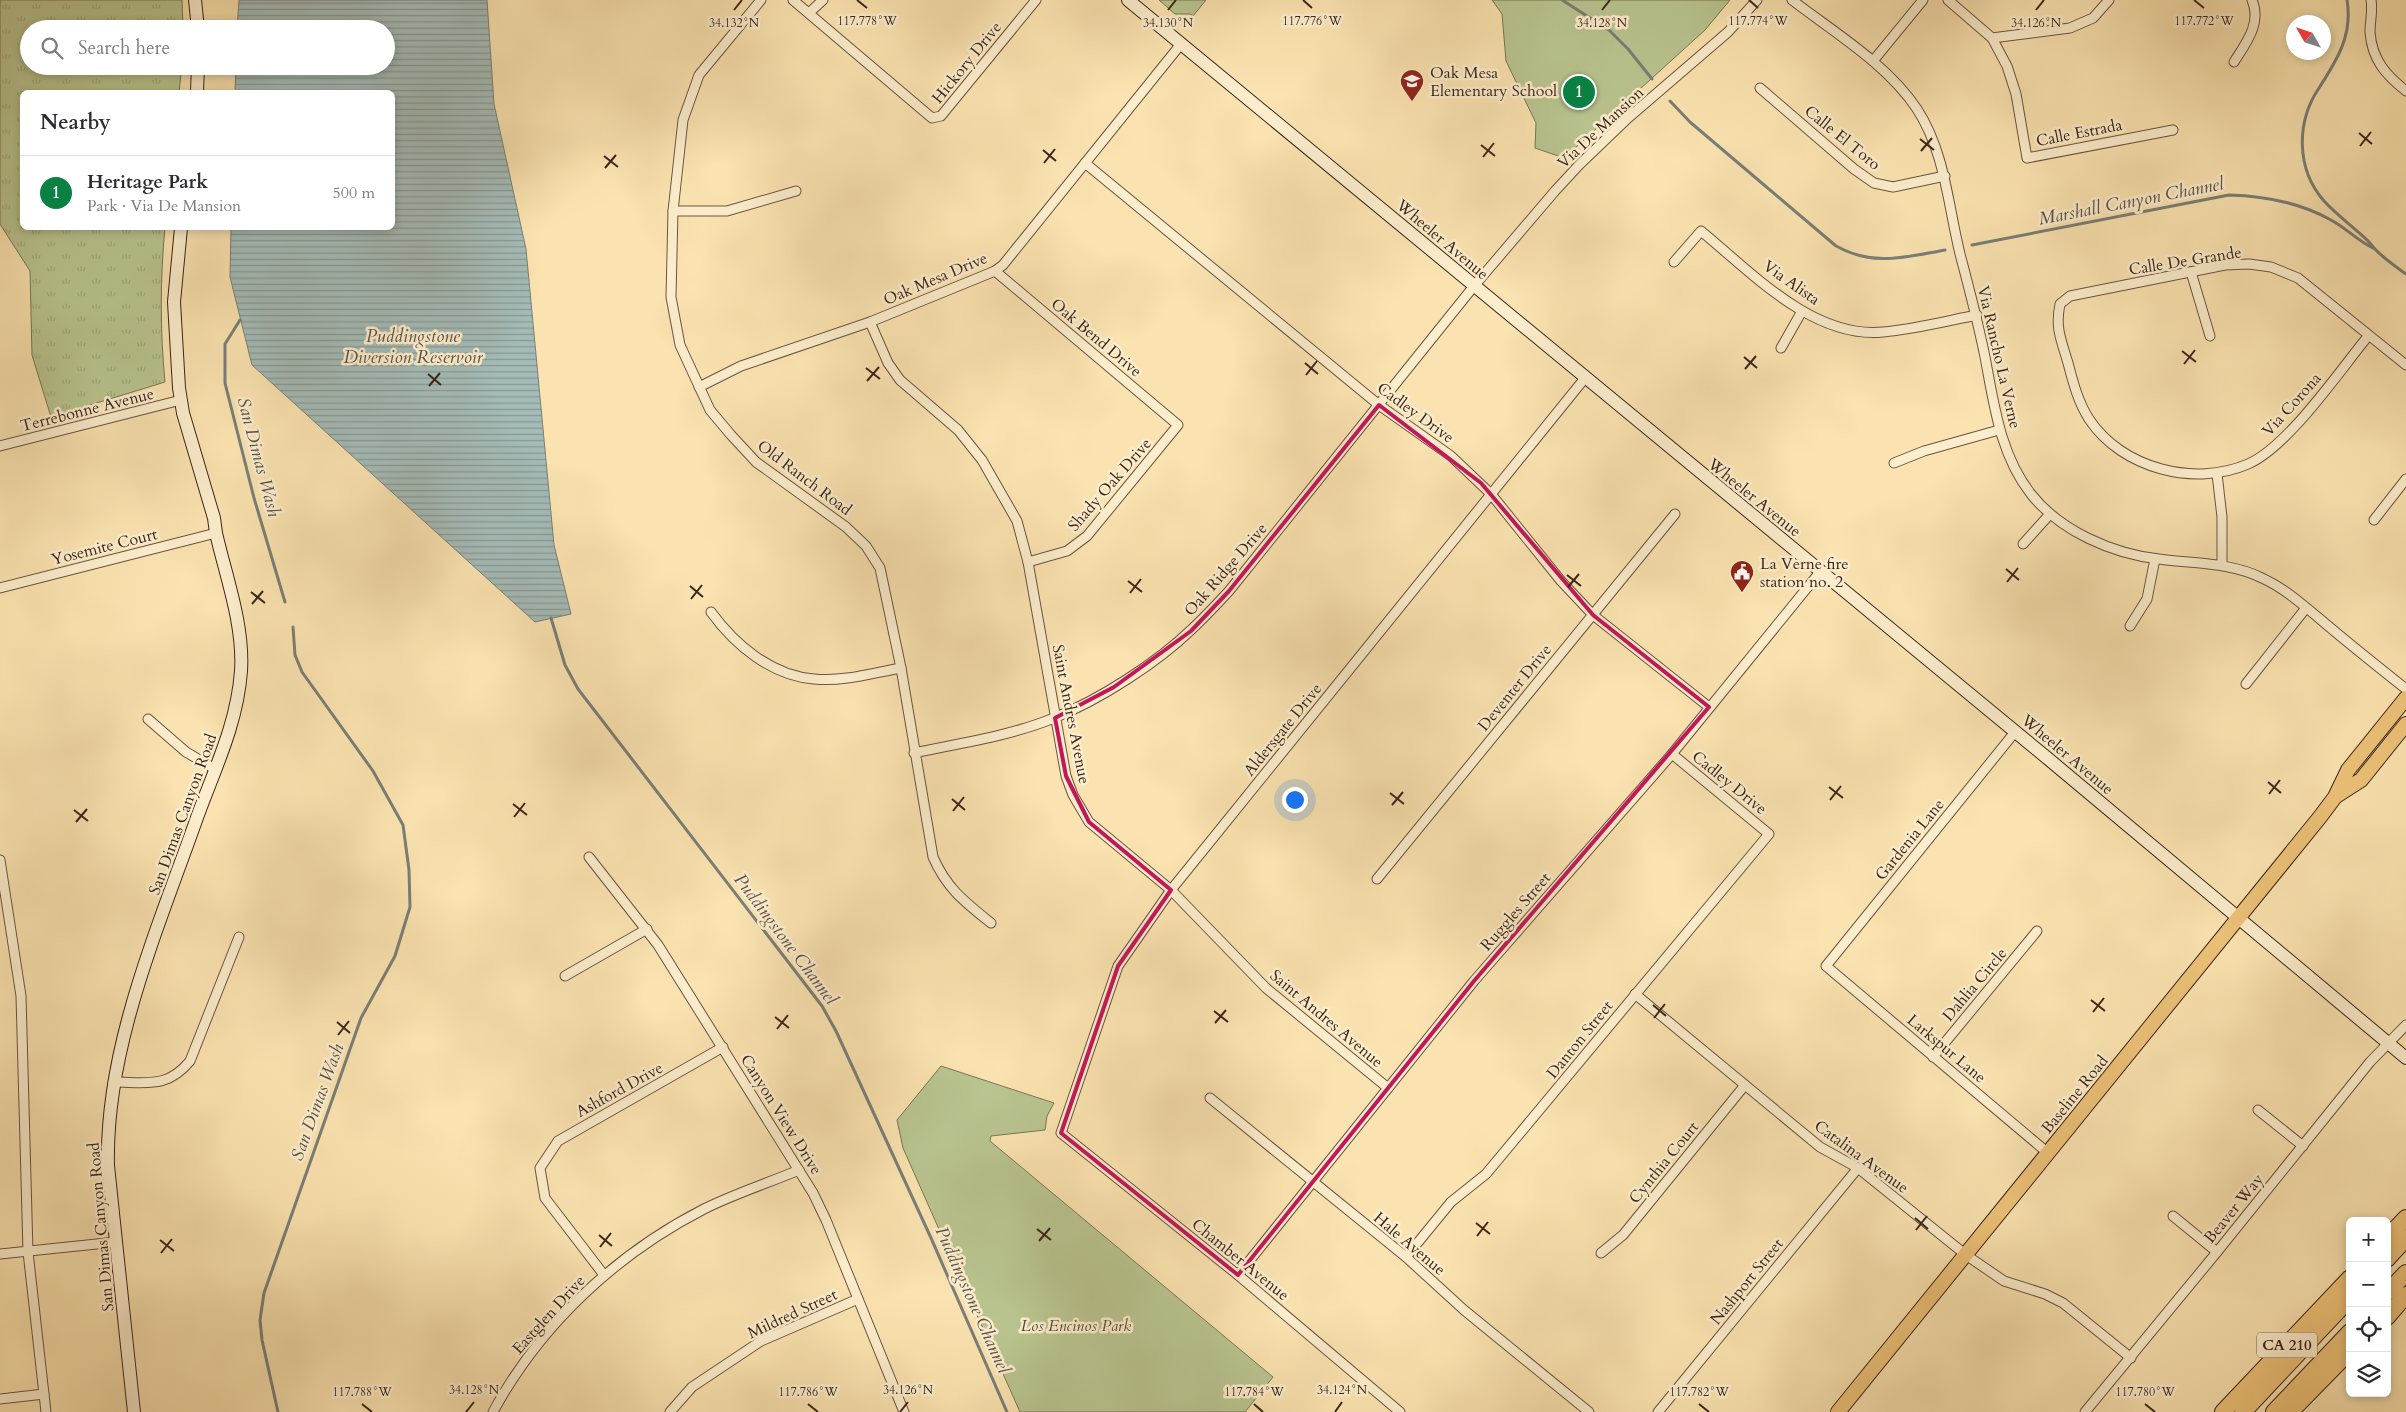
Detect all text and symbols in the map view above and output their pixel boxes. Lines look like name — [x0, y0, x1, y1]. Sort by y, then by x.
text: 117.778°W — [837, 13, 897, 29]
text: 117.776°W — [1282, 13, 1342, 29]
text: 117.774°W — [1728, 13, 1788, 29]
text: 117.772°W — [2174, 13, 2234, 29]
text: 34.132°N — [709, 15, 760, 31]
text: 34.130°N — [1143, 15, 1194, 31]
text: 34.128°N — [1577, 15, 1628, 31]
text: 34.126°N — [2011, 15, 2062, 31]
north arrow — [2286, 15, 2331, 60]
street label: Hickory Drive — [927, 17, 1007, 108]
search box — [20, 20, 395, 75]
icon: search — [38, 34, 66, 62]
text: Search here — [78, 35, 170, 61]
place label: Oak Mesa Elementary School — [1430, 62, 1557, 102]
school or university icon: Oak Mesa Elementary School — [1399, 68, 1425, 102]
pin: 1 — [1563, 73, 1595, 111]
street label: Via De Mansion — [1553, 82, 1649, 174]
street label: Calle El Toro — [1800, 100, 1885, 175]
text: Nearby — [40, 108, 111, 137]
street label: Calle Estrada — [2034, 114, 2124, 152]
text: Heritage Park — [87, 169, 208, 195]
water label: Marshall Canyon Channel — [2036, 171, 2227, 232]
text: 1 — [52, 182, 60, 204]
text: 500 m — [333, 182, 375, 204]
street label: Wheeler Avenue — [1391, 194, 1493, 285]
text: Park · Via De Mansion — [87, 195, 241, 217]
street label: Calle De Grande — [2127, 241, 2243, 281]
street label: Oak Mesa Drive — [880, 247, 991, 311]
street label: Via Alista — [1759, 255, 1824, 310]
street label: Via Rancho La Verne — [1972, 284, 2026, 431]
street label: Oak Bend Drive — [1046, 293, 1146, 382]
water label: Puddingstone Diversion Reservoir — [343, 324, 484, 370]
street label: Via Corona — [2257, 368, 2326, 441]
street label: Cadley Drive — [1372, 377, 1458, 448]
street label: Terrebonne Avenue — [18, 383, 156, 437]
water label: San Dimas Wash — [231, 395, 287, 520]
street label: Shady Oak Drive — [1063, 433, 1157, 536]
street label: Old Ranch Road — [753, 435, 857, 521]
street label: Wheeler Avenue — [1702, 453, 1806, 542]
street label: Oak Ridge Drive — [1179, 518, 1272, 621]
street label: Yosemite Court — [49, 523, 159, 571]
place label: La Verne fire station no. 2 — [1760, 553, 1849, 593]
public building icon: La Verne fire station no. 2 — [1729, 559, 1755, 593]
street label: Deventer Drive — [1473, 640, 1557, 736]
street label: Saint Andres Avenue — [1047, 643, 1095, 786]
street label: Aldersgate Drive — [1238, 679, 1327, 781]
street label: Wheeler Avenue — [2016, 709, 2118, 800]
street label: San Dimas Canyon Road — [144, 730, 222, 898]
street label: Cadley Drive — [1687, 746, 1771, 820]
your location — [1282, 787, 1308, 813]
street label: Gardenia Lane — [1870, 794, 1949, 885]
water label: Puddingstone Channel — [728, 868, 844, 1011]
street label: Ruggles Street — [1476, 868, 1556, 956]
street label: Dahlia Circle — [1938, 943, 2012, 1026]
street label: Saint Andres Avenue — [1265, 965, 1388, 1073]
street label: Danton Street — [1541, 996, 1618, 1083]
street label: Larkspur Lane — [1902, 1009, 1990, 1088]
water label: San Dimas Wash — [285, 1040, 350, 1164]
street label: Canyon View Drive — [735, 1050, 827, 1179]
street label: Baseline Road — [2036, 1050, 2113, 1138]
street label: Ashford Drive — [572, 1057, 667, 1123]
street label: Catalina Avenue — [1810, 1115, 1913, 1199]
street label: Cynthia Court — [1624, 1117, 1704, 1208]
street label: San Dimas Canyon Road — [83, 1141, 119, 1312]
street label: Beaver Way — [2199, 1169, 2269, 1248]
street label: Hale Avenue — [1369, 1207, 1450, 1280]
street label: Chamber Avenue — [1187, 1214, 1294, 1306]
map controls — [2346, 1217, 2391, 1397]
button: + — [2346, 1217, 2391, 1262]
water label: Puddingstone Channel — [929, 1223, 1017, 1379]
street label: Nashport Street — [1705, 1234, 1789, 1330]
button: − — [2346, 1262, 2391, 1307]
street label: Eastglen Drive — [507, 1270, 590, 1359]
street label: Mildred Street — [744, 1284, 841, 1344]
button: locate — [2346, 1307, 2391, 1352]
park label: Los Encinos Park — [1021, 1315, 1131, 1337]
road number: CA 210 — [2257, 1332, 2317, 1358]
button: layers — [2346, 1352, 2391, 1397]
text: 34.128°N — [449, 1382, 500, 1398]
text: 34.126°N — [883, 1382, 934, 1398]
text: 34.124°N — [1317, 1382, 1368, 1398]
text: 117.788°W — [332, 1384, 392, 1400]
text: 117.786°W — [778, 1384, 838, 1400]
text: 117.784°W — [1224, 1384, 1284, 1400]
text: 117.782°W — [1669, 1384, 1729, 1400]
text: 117.780°W — [2115, 1384, 2175, 1400]

